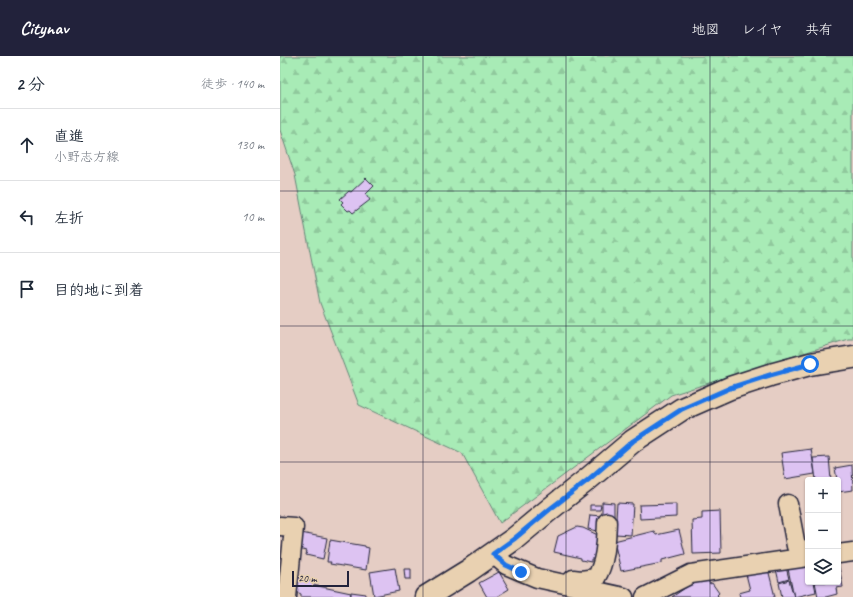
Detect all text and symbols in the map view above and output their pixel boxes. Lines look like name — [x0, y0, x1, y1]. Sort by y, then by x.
text: Citynav — [20, 16, 68, 40]
text: 地図 — [692, 21, 720, 38]
text: レイヤ — [742, 21, 783, 38]
text: 共有 — [805, 21, 833, 38]
text: 2 分 — [16, 74, 45, 95]
text: 徒歩 · 140 m — [201, 76, 264, 92]
text: 直進 — [54, 127, 84, 146]
icon: ahead — [16, 134, 38, 156]
text: 130 m — [236, 137, 264, 153]
text: 小野志方線 — [54, 149, 119, 165]
icon: left — [16, 206, 38, 228]
text: 左折 — [54, 209, 84, 228]
text: 10 m — [242, 209, 264, 225]
icon: arrive — [16, 278, 38, 300]
text: 目的地に到着 — [54, 281, 144, 300]
route start — [801, 355, 819, 373]
map controls — [805, 477, 841, 585]
button: + — [805, 477, 841, 513]
button: − — [805, 513, 841, 549]
button: layers — [805, 549, 841, 585]
route end — [512, 563, 530, 581]
scale bar — [292, 569, 349, 588]
text: 20 m — [298, 571, 317, 585]

